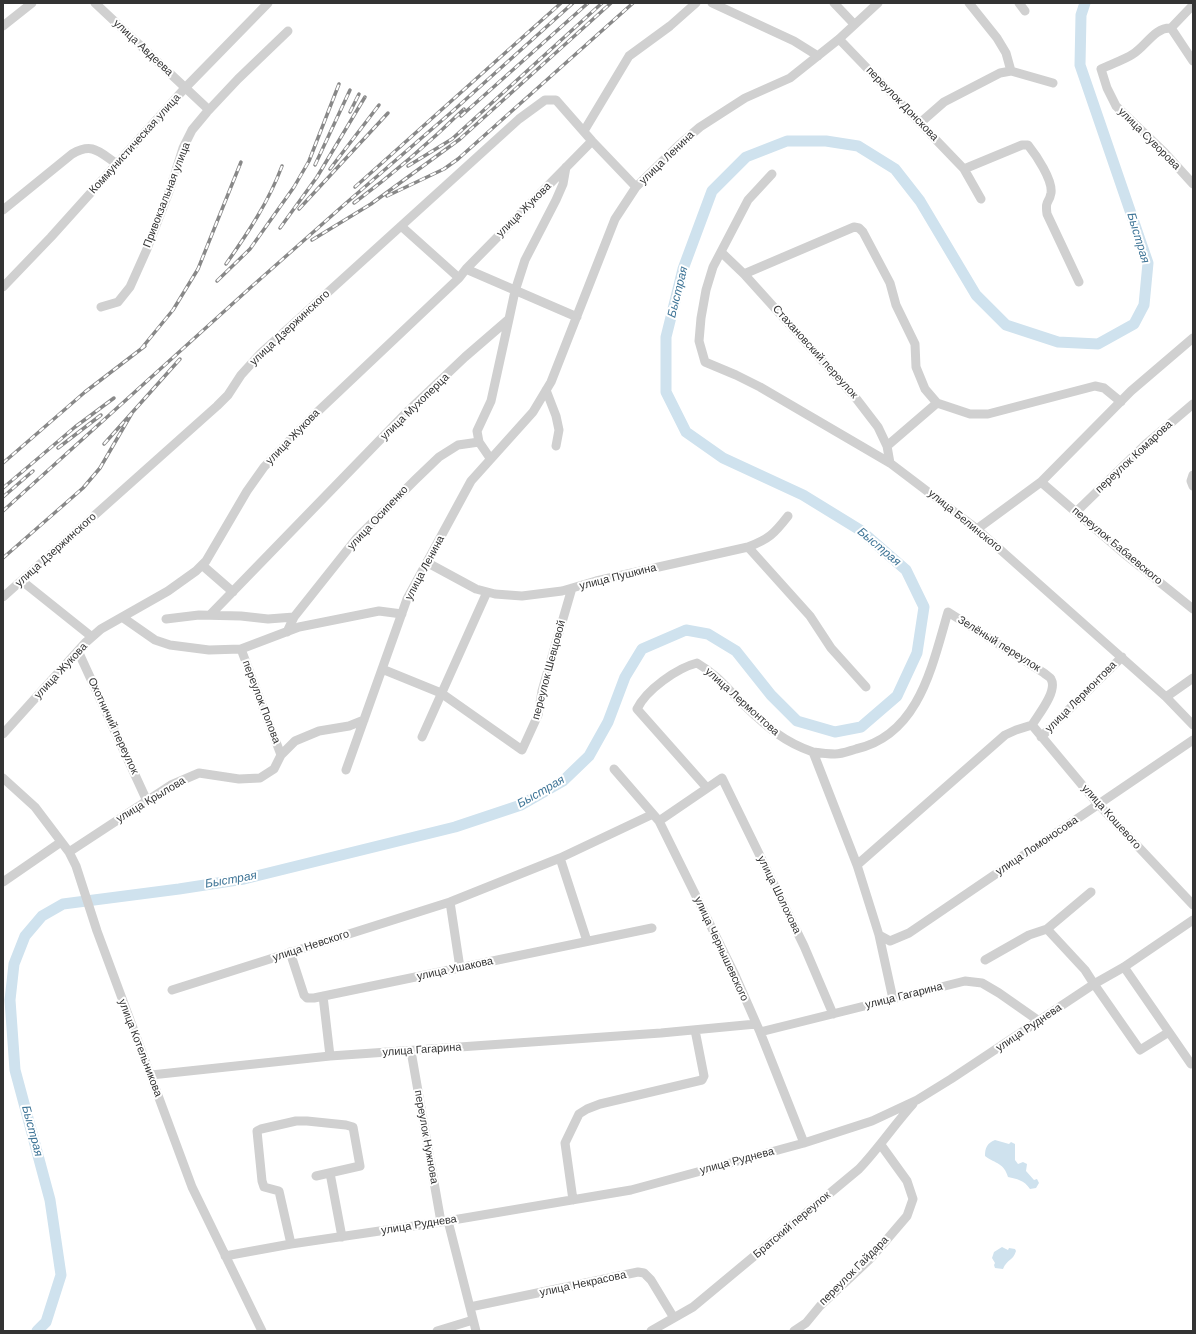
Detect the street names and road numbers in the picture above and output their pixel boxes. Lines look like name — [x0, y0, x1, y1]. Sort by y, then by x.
street label: улица Авдеева — [110, 17, 176, 79]
street label: переулок Донскова — [863, 64, 941, 144]
street label: Коммунистическая улица — [87, 91, 183, 197]
street label: улица Суворова — [1115, 105, 1183, 173]
street label: улица Ленина — [637, 129, 697, 187]
street label: Привокзальная улица — [141, 140, 193, 250]
street label: улица Жукова — [494, 180, 554, 240]
street label: улица Дзержинского — [247, 288, 333, 368]
street label: Стахановский переулок — [770, 303, 860, 401]
street label: улица Мухоперца — [378, 371, 452, 443]
street label: улица Жукова — [263, 407, 323, 467]
street label: переулок Комарова — [1093, 418, 1175, 496]
street label: улица Осипенко — [345, 483, 411, 553]
street label: улица Белинского — [925, 487, 1005, 555]
street label: переулок Бабаевского — [1069, 504, 1165, 588]
street label: улица Дзержинского — [13, 510, 99, 590]
street label: улица Ленина — [402, 534, 448, 602]
street label: улица Пушкина — [578, 561, 658, 593]
street label: Зелёный переулок — [955, 613, 1043, 675]
street label: переулок Шевцовой — [529, 619, 569, 721]
street label: улица Жукова — [32, 640, 90, 702]
street label: переулок Попова — [239, 659, 283, 745]
street label: улица Лермонтова — [1043, 659, 1119, 735]
street label: улица Лермонтова — [702, 665, 782, 739]
street label: Охотничий переулок — [85, 676, 141, 776]
street label: улица Крылова — [114, 774, 188, 826]
street label: улица Кошевого — [1078, 782, 1144, 852]
street label: улица Ломоносова — [993, 814, 1081, 878]
street label: улица Шолохова — [754, 854, 804, 936]
street label: улица Чернышевского — [691, 895, 751, 1003]
street label: улица Невского — [271, 927, 351, 965]
street label: улица Ушакова — [416, 954, 494, 984]
street label: улица Гагарина — [864, 980, 944, 1012]
street label: улица Котельникова — [115, 997, 165, 1099]
street label: улица Руднева — [994, 1001, 1064, 1055]
street label: улица Гагарина — [382, 1041, 462, 1059]
street label: переулок Нужнова — [411, 1089, 441, 1185]
street label: улица Руднева — [698, 1145, 776, 1177]
street label: Братский переулок — [751, 1189, 833, 1261]
street label: улица Руднева — [380, 1213, 458, 1237]
street label: переулок Гайдара — [817, 1234, 891, 1308]
street label: улица Некрасова — [539, 1268, 627, 1300]

